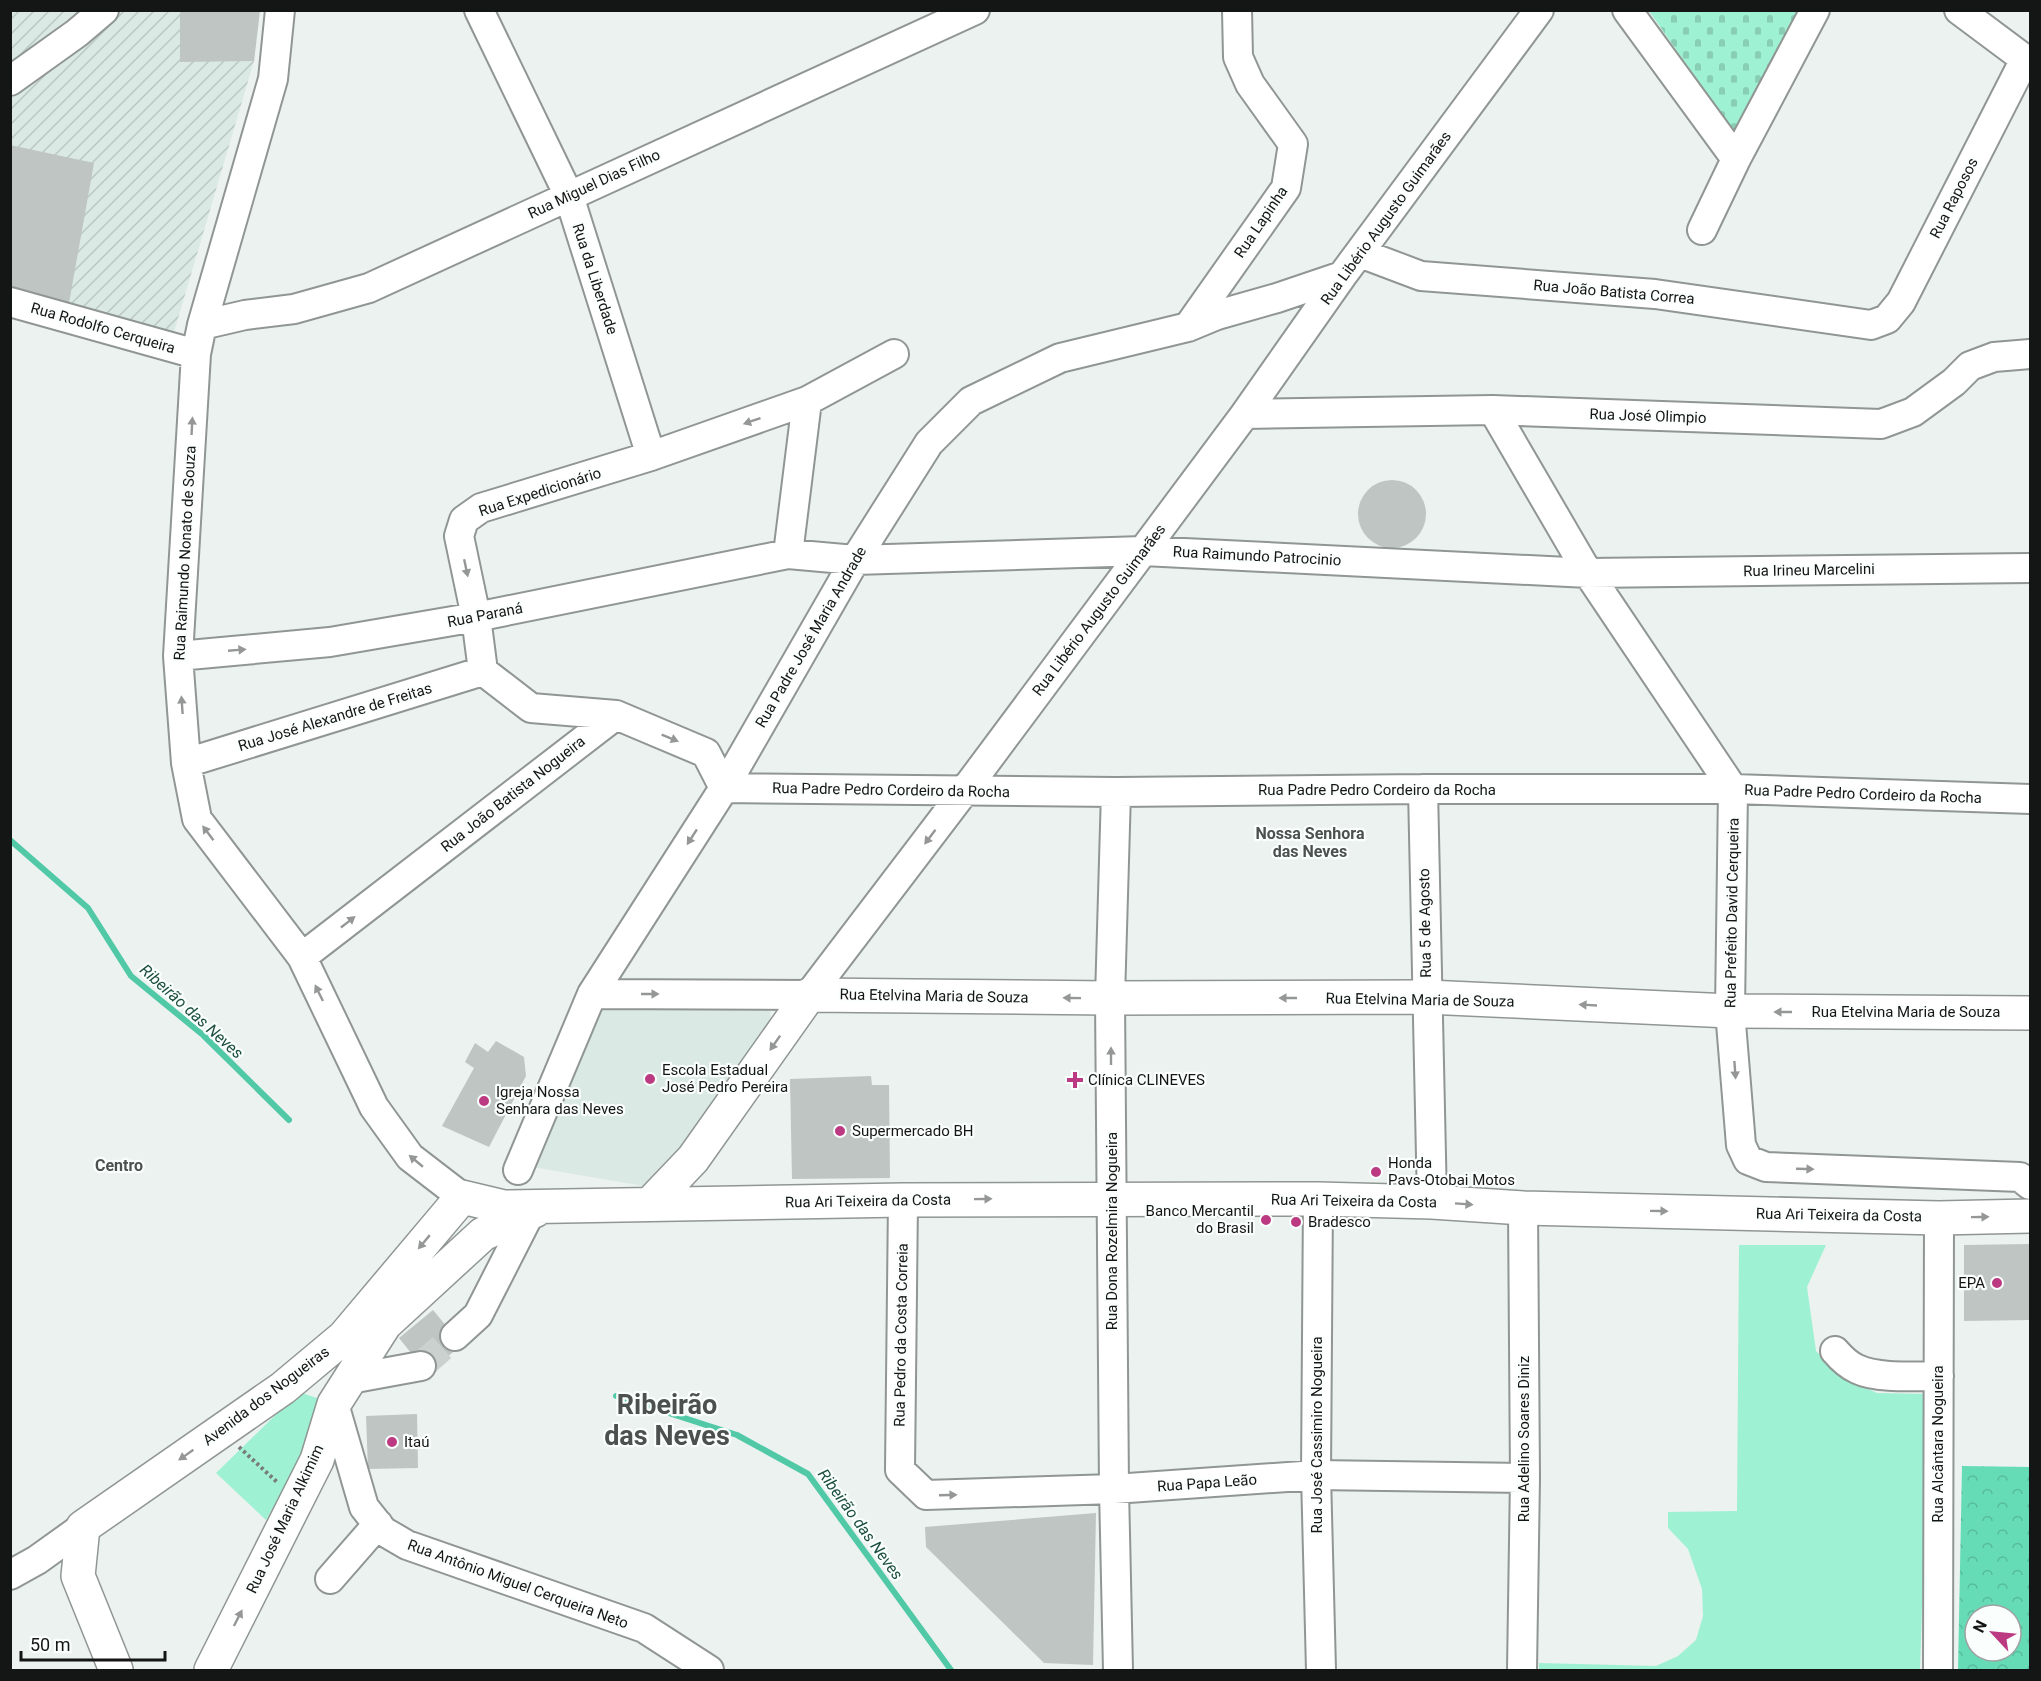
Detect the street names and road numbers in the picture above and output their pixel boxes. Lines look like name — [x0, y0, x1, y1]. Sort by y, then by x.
street label: Rua Libério Augusto Guimarães — [1317, 128, 1455, 308]
street label: Rua Miguel Dias Filho — [525, 145, 663, 223]
street label: Rua Raposos — [1926, 155, 1982, 241]
street label: Rua Lapinha — [1230, 183, 1292, 261]
street label: Rua da Liberdade — [569, 221, 621, 337]
street label: Rua João Batista Correa — [1533, 276, 1695, 308]
street label: Rua Rodolfo Cerqueira — [29, 299, 177, 357]
street label: Rua José Olimpio — [1589, 405, 1707, 427]
street label: Rua Raimundo Nonato de Souza — [170, 445, 200, 661]
street label: Rua Expedicionário — [477, 464, 603, 520]
street label: Rua Libério Augusto Guimarães — [1029, 521, 1169, 699]
street label: Rua Padre José Maria Andrade — [752, 543, 870, 731]
street label: Rua Raimundo Patrocinio — [1172, 543, 1342, 569]
street label: Rua Irineu Marcelini — [1743, 560, 1875, 580]
street label: Rua Paraná — [446, 599, 524, 631]
street label: Rua José Alexandre de Freitas — [236, 679, 434, 755]
street label: Rua João Batista Nogueira — [437, 732, 589, 856]
street label: Rua Padre Pedro Cordeiro da Rocha — [772, 779, 1010, 801]
street label: Rua Padre Pedro Cordeiro da Rocha — [1258, 781, 1496, 799]
street label: Rua Padre Pedro Cordeiro da Rocha — [1744, 781, 1982, 807]
street label: Rua Prefeito David Cerqueira — [1721, 818, 1743, 1008]
street label: Rua 5 de Agosto — [1415, 868, 1435, 978]
street label: Rua Etelvina Maria de Souza — [839, 985, 1029, 1007]
street label: Rua Etelvina Maria de Souza — [1325, 989, 1515, 1011]
street label: Rua Etelvina Maria de Souza — [1812, 1003, 2000, 1021]
street label: Rua Dona Rozelmira Nogueira — [1103, 1132, 1121, 1330]
street label: Rua Ari Teixeira da Costa — [785, 1191, 951, 1211]
street label: Rua Ari Teixeira da Costa — [1271, 1191, 1437, 1211]
street label: Rua Ari Teixeira da Costa — [1756, 1205, 1922, 1225]
street label: Rua Pedro da Costa Correia — [890, 1243, 912, 1427]
street label: Rua José Cassimiro Nogueira — [1308, 1336, 1326, 1534]
street label: Avenida dos Nogueiras — [199, 1343, 333, 1449]
street label: Rua Adelino Soares Diniz — [1515, 1356, 1533, 1522]
street label: Rua Alcântara Nogueira — [1929, 1365, 1947, 1523]
street label: Rua José Maria Alkimim — [243, 1442, 327, 1596]
street label: Rua Papa Leão — [1157, 1471, 1257, 1495]
street label: Rua Antônio Miguel Cerqueira Neto — [405, 1536, 631, 1632]

